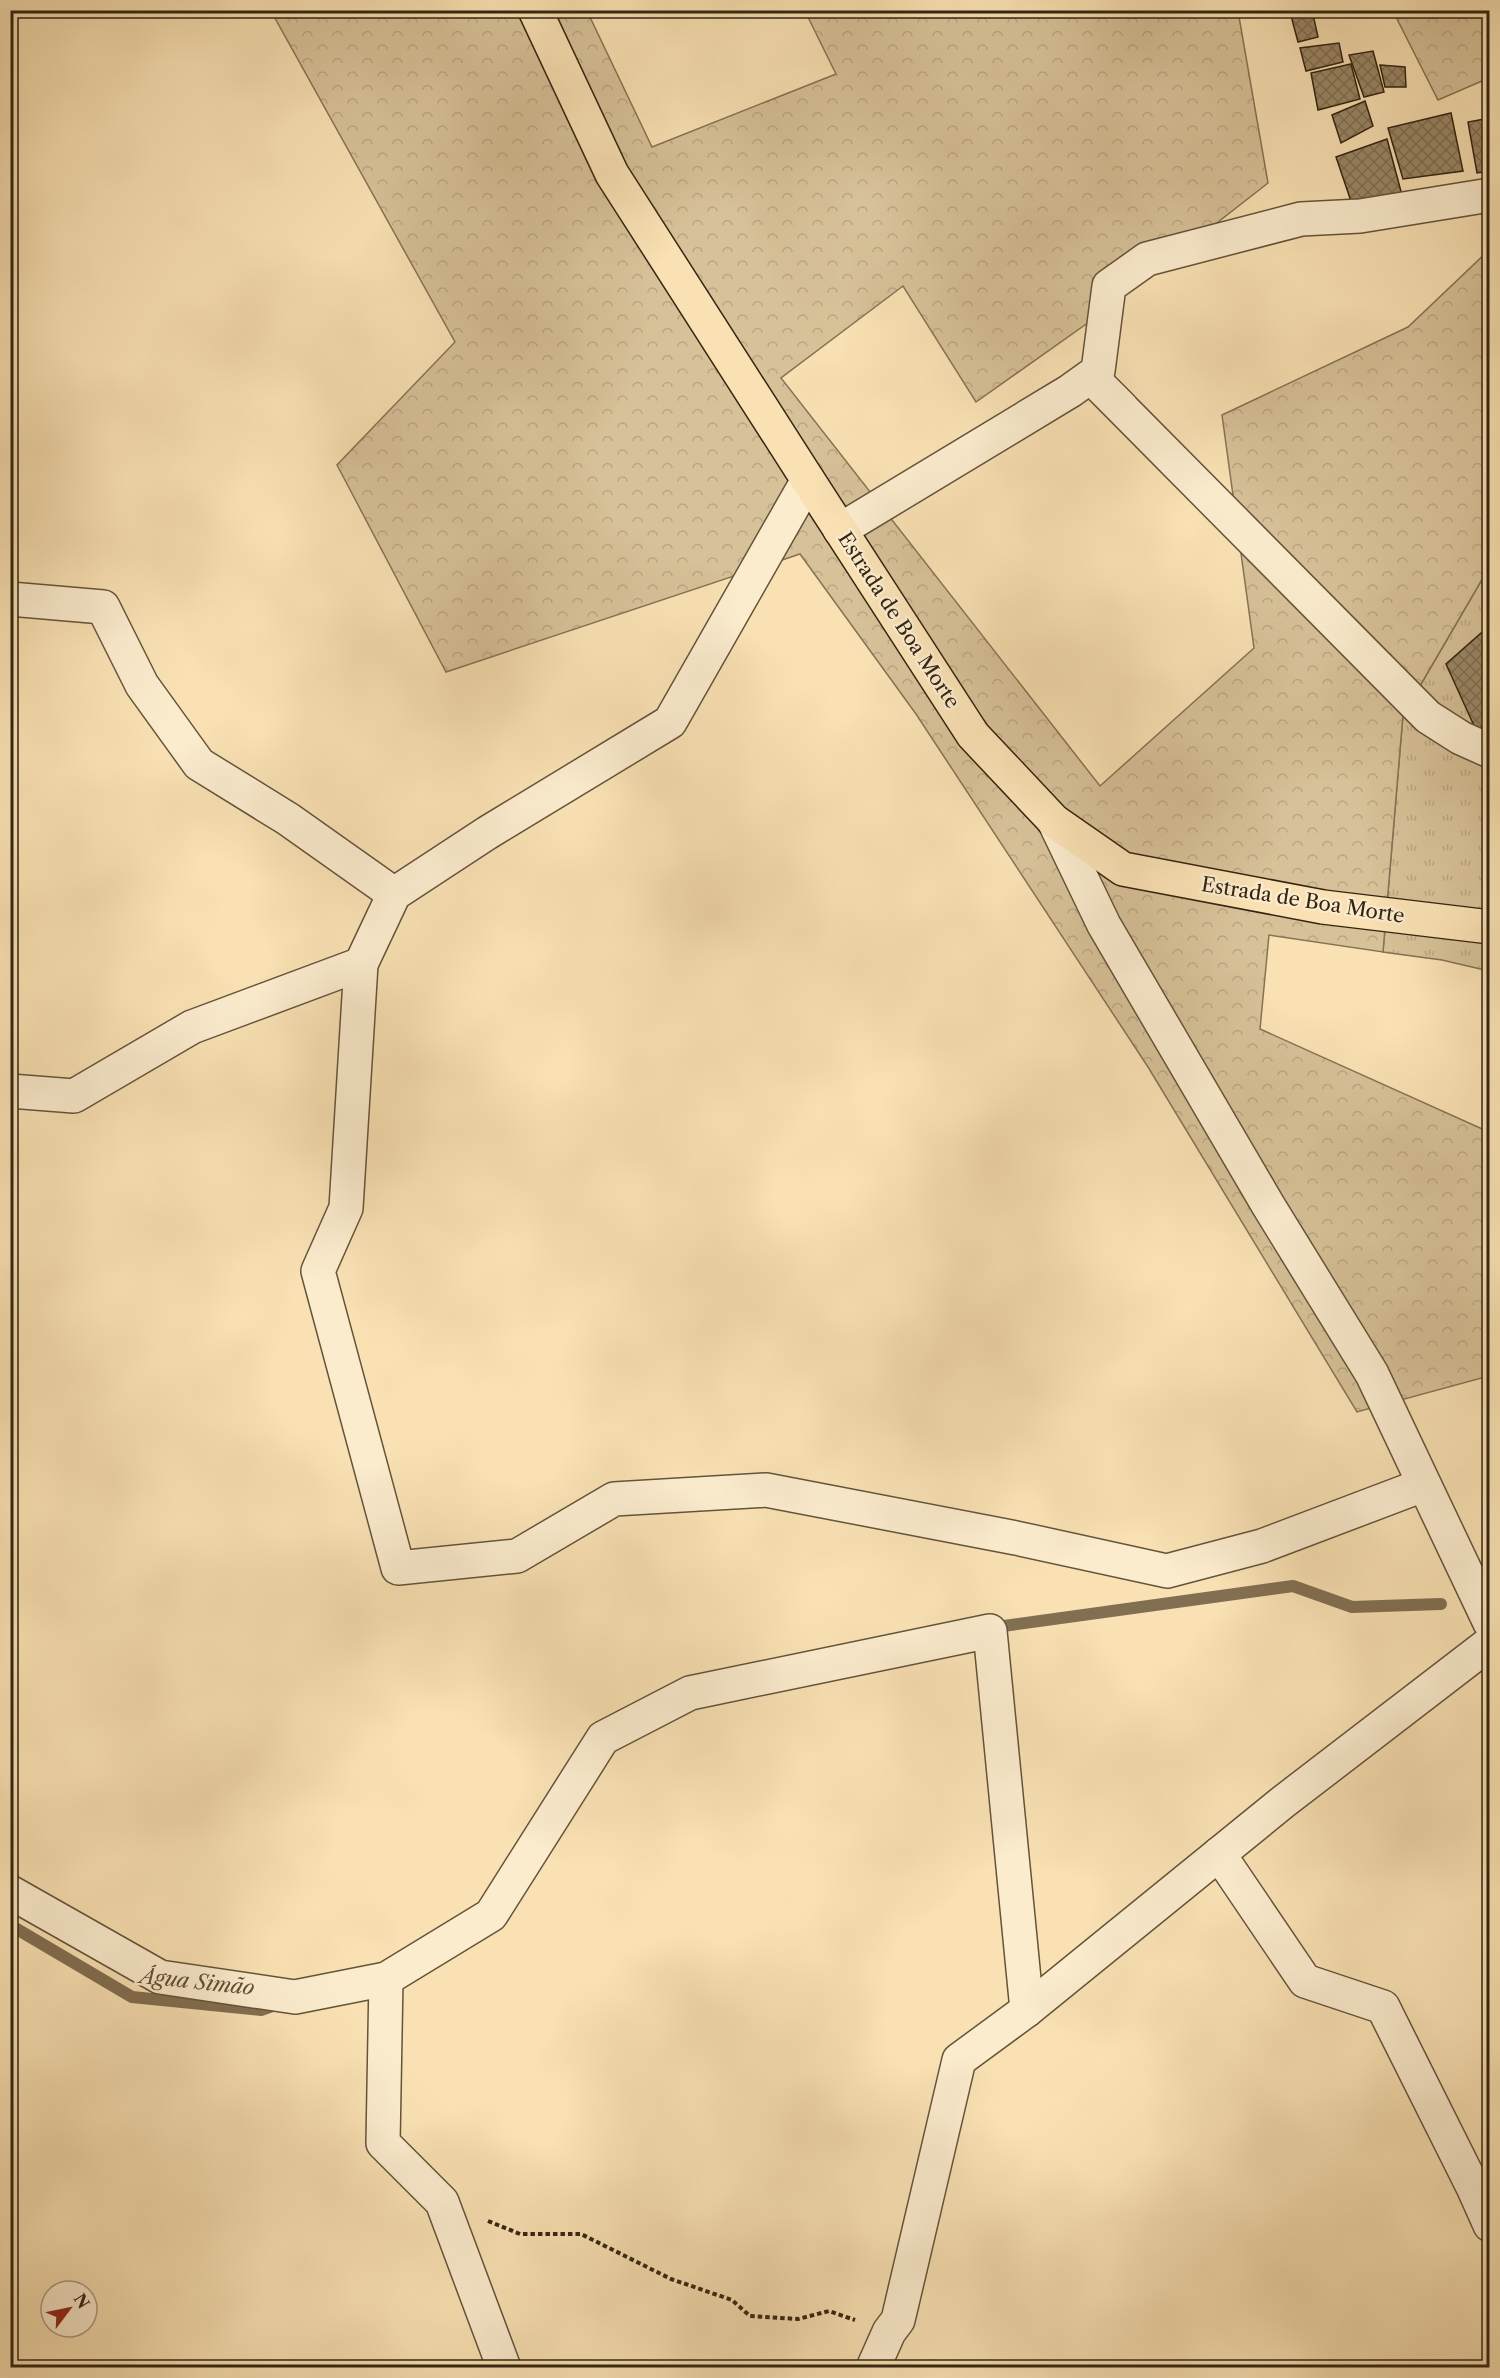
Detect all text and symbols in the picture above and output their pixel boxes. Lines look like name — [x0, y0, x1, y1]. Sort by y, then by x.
street label: Estrada de Boa Morte — [833, 527, 965, 713]
street label: Estrada de Boa Morte — [1200, 872, 1406, 928]
water label: Água Simão — [135, 1963, 256, 2000]
north arrow — [39, 2279, 99, 2339]
text: N — [70, 2290, 94, 2312]

